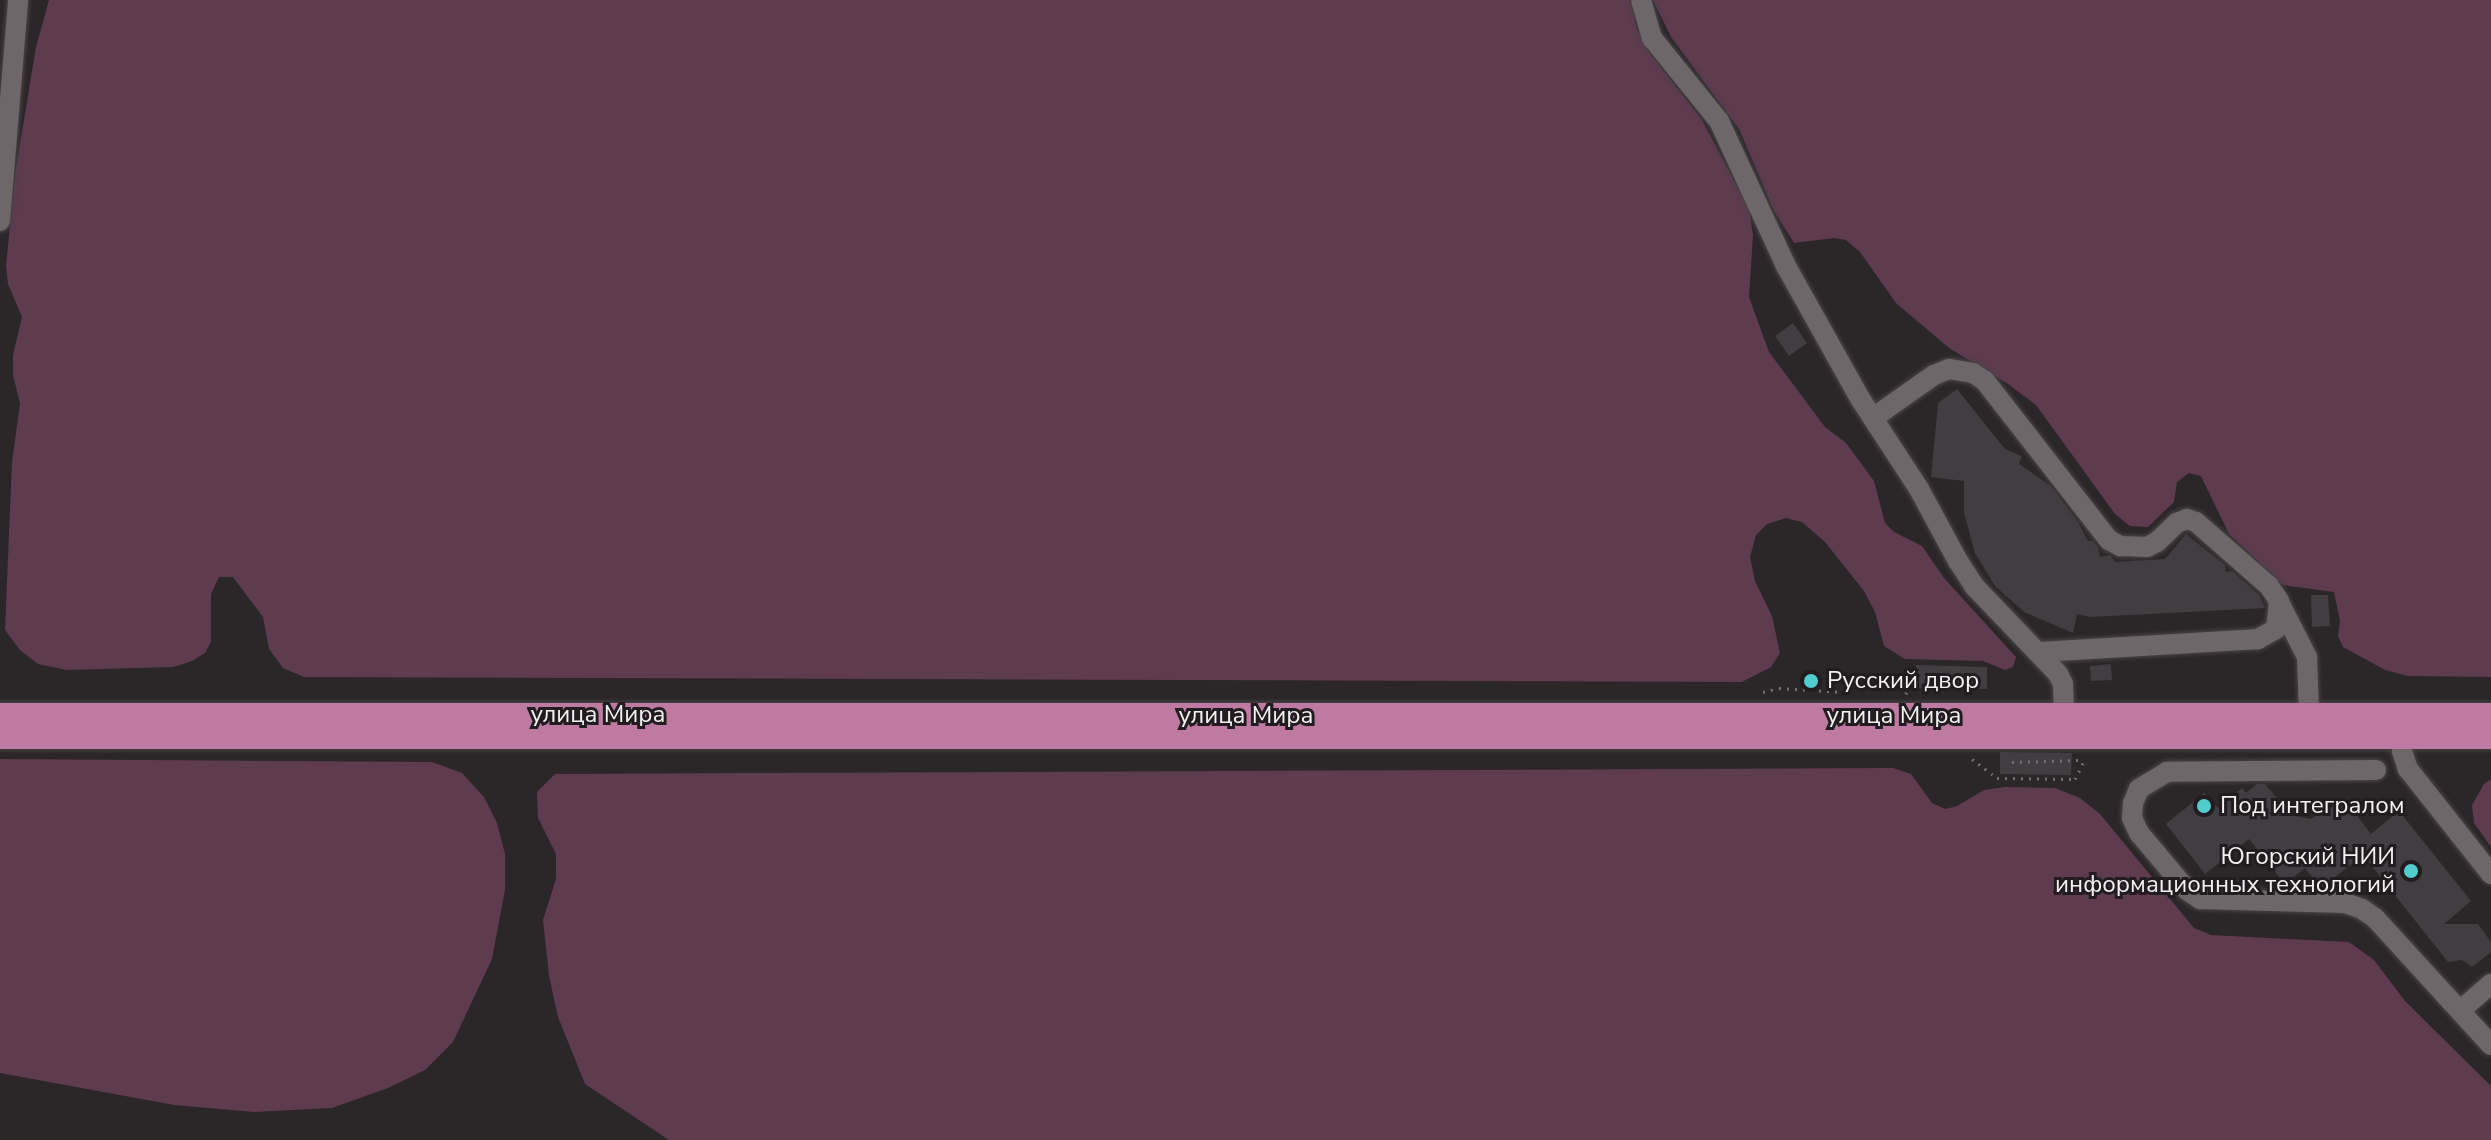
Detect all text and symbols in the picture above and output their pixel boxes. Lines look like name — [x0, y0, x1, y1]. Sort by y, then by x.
place label: Русский двор — [1827, 667, 1979, 695]
marker: Русский двор — [1802, 672, 1820, 690]
street label: улица Мира — [531, 701, 665, 729]
street label: улица Мира — [1179, 702, 1313, 730]
street label: улица Мира — [1827, 702, 1961, 730]
place label: Под интегралом — [2220, 792, 2405, 820]
marker: Под интегралом — [2195, 797, 2213, 815]
place label: Югорский НИИ информационных технологий — [2055, 843, 2395, 899]
marker: Югорский НИИ информационных технологий — [2402, 862, 2420, 880]

